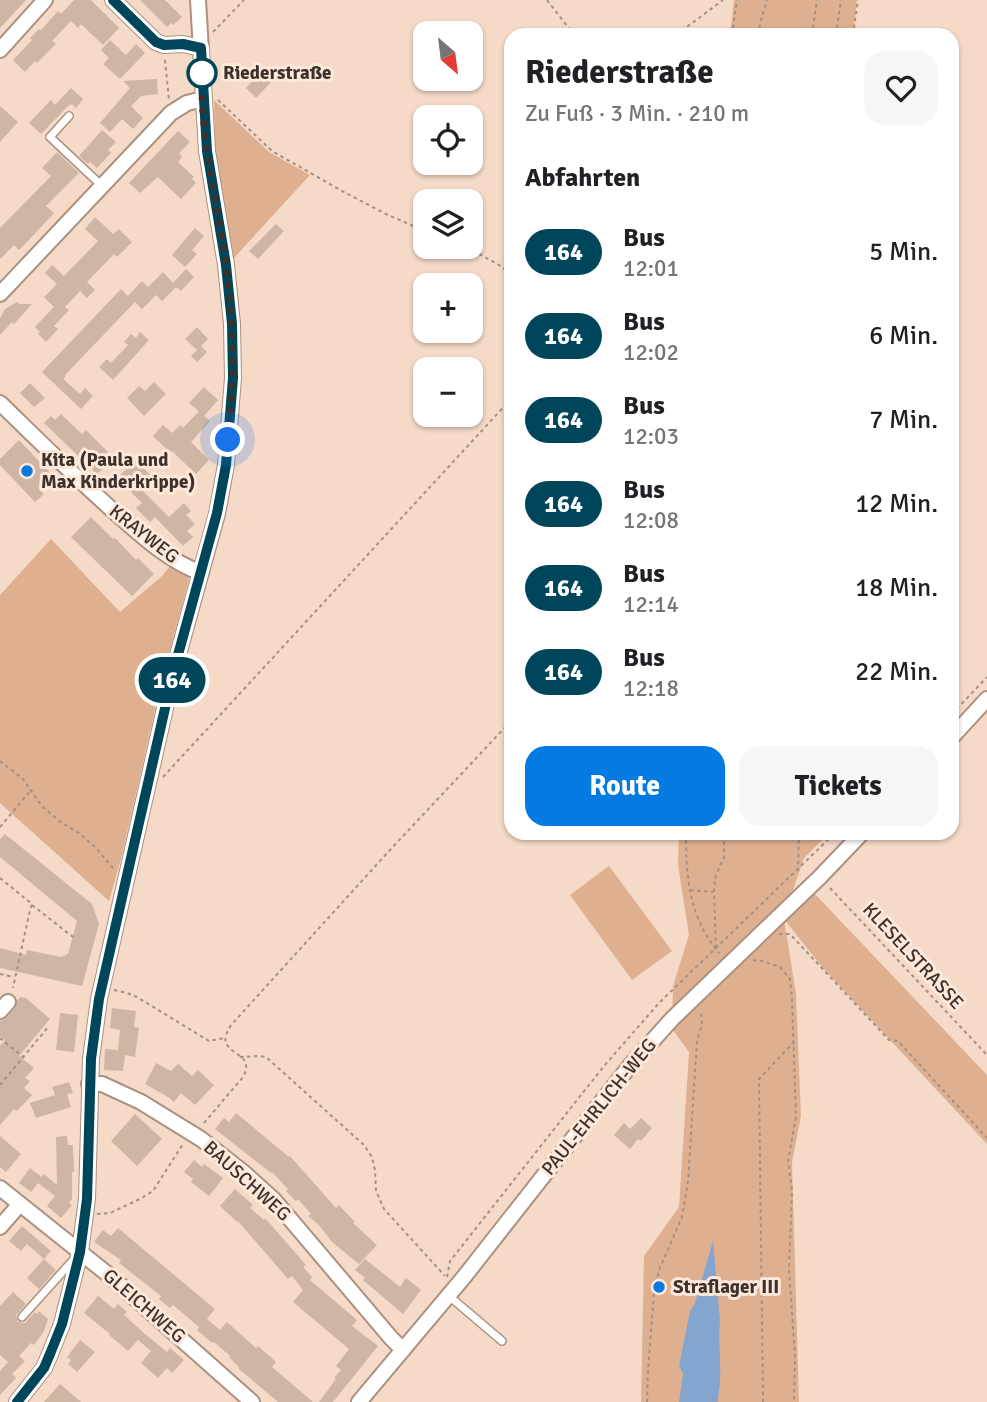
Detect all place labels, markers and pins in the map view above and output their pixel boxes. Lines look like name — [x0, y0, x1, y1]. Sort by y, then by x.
marker: Riederstraße — [187, 58, 217, 88]
place label: Riederstraße — [223, 61, 332, 85]
place label: Kita (Paula und Max Kinderkrippe) — [41, 448, 195, 494]
marker: Kita (Paula und Max Kinderkrippe) — [19, 463, 35, 479]
place label: Straflager III — [673, 1275, 779, 1299]
marker: Straflager III — [651, 1279, 667, 1295]

